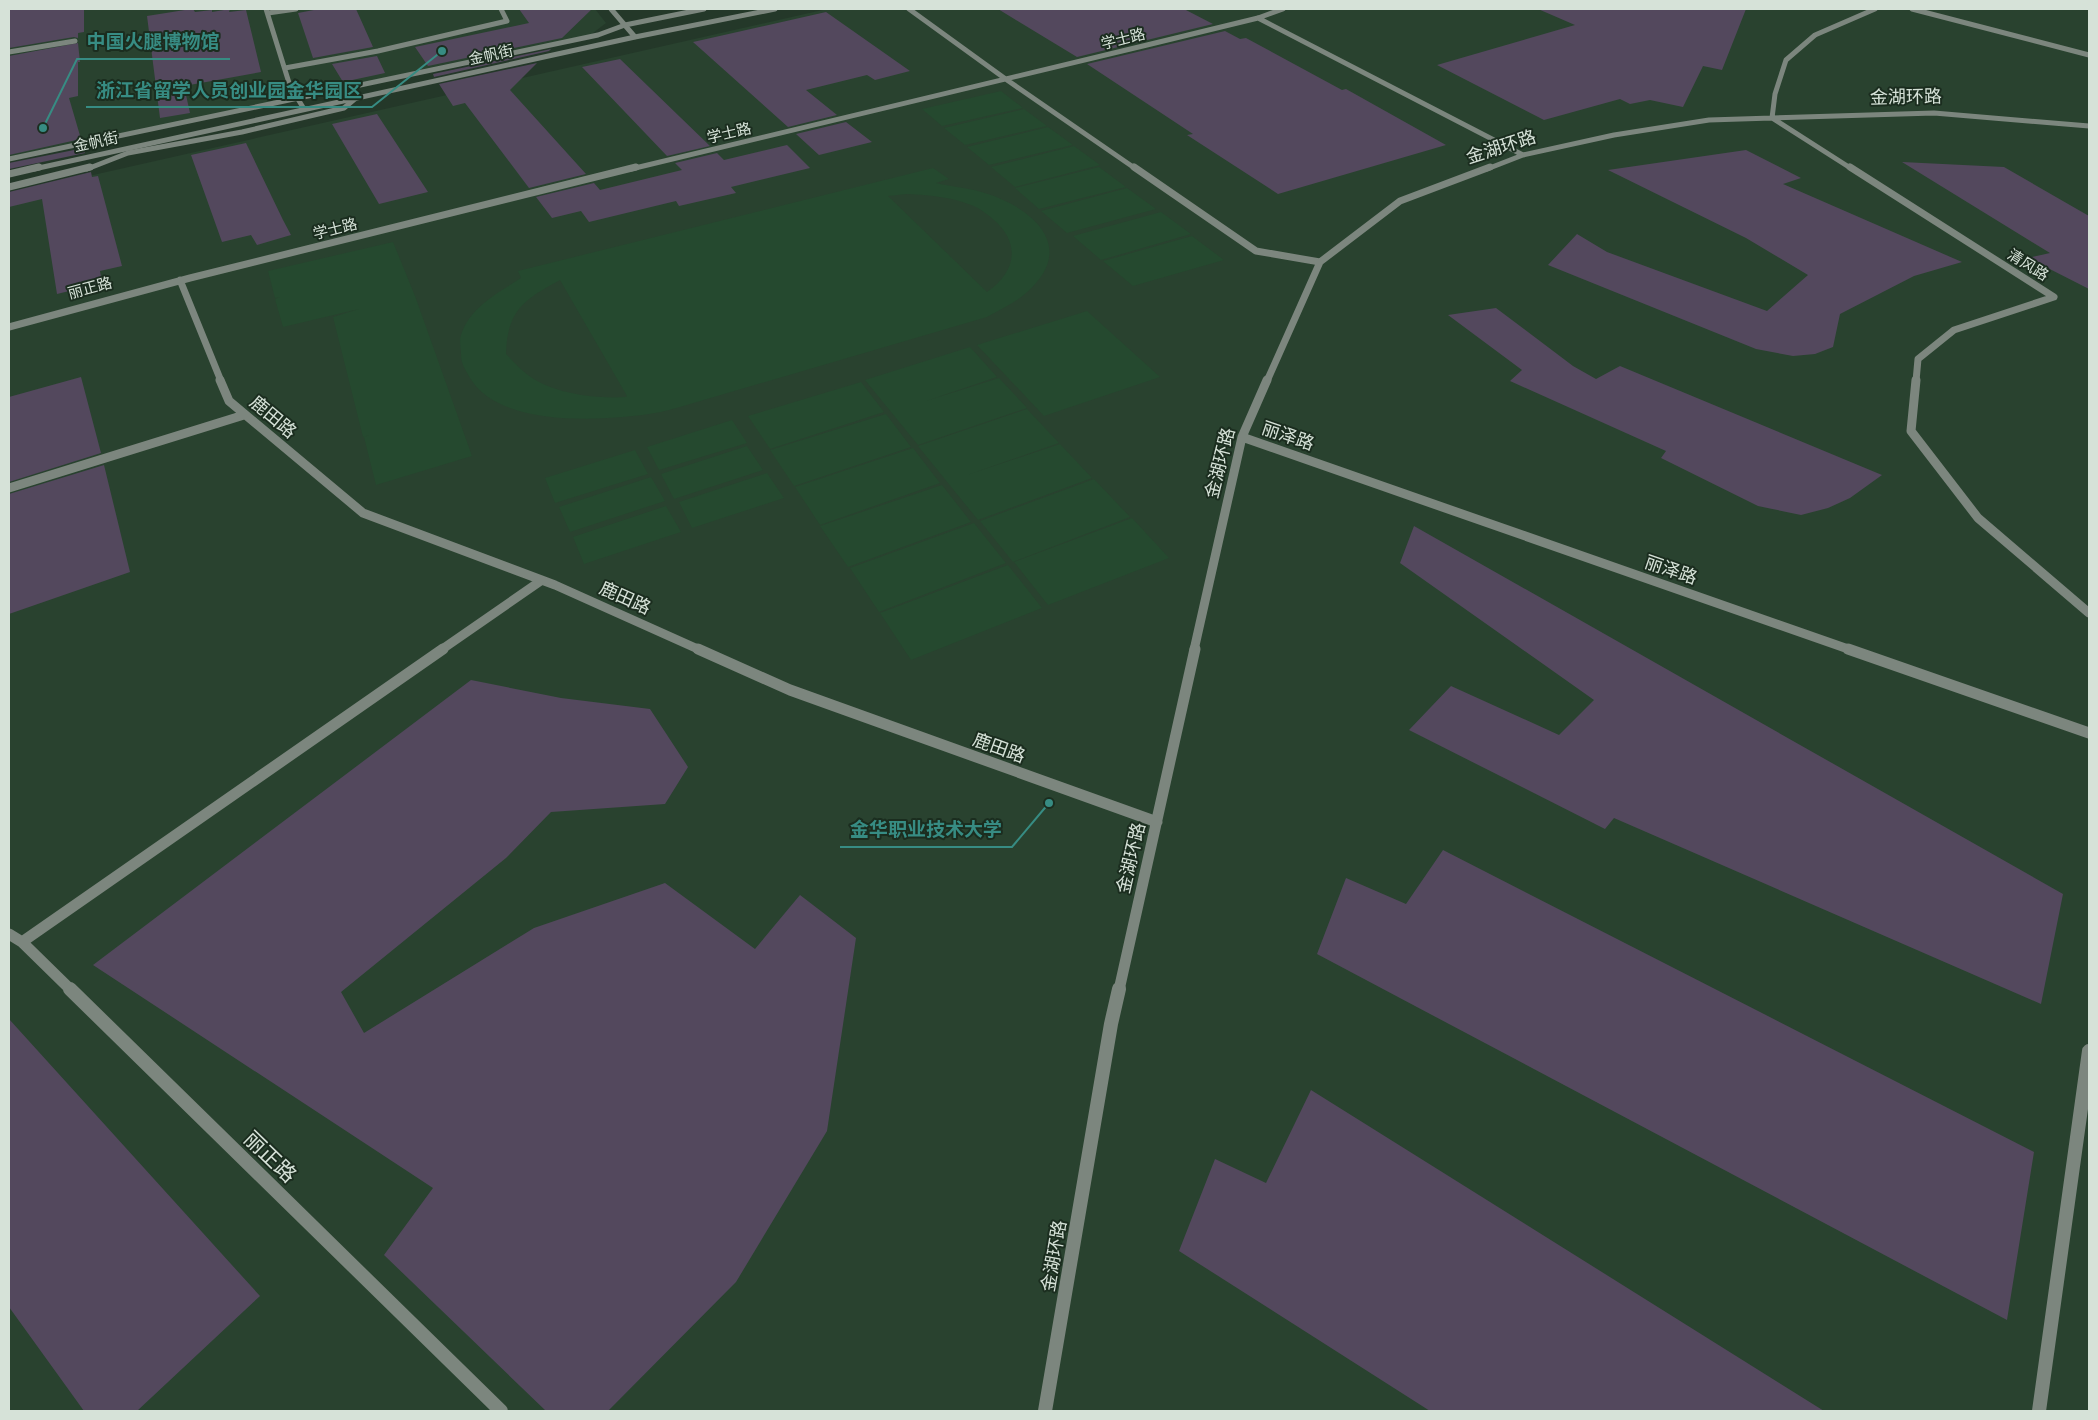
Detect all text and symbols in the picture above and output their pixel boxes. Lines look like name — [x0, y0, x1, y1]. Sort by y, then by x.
street label: 学士路 — [1099, 24, 1147, 52]
callout: 中国火腿博物馆 — [77, 25, 230, 59]
text: 中国火腿博物馆 — [86, 29, 220, 52]
street label: 金帆街 — [467, 41, 515, 68]
callout: 浙江省留学人员创业园金华园区 — [86, 73, 372, 107]
text: 浙江省留学人员创业园金华园区 — [96, 78, 362, 101]
street label: 金湖环路 — [1870, 84, 1942, 108]
street label: 学士路 — [705, 118, 753, 146]
street label: 金湖环路 — [1463, 124, 1538, 168]
street label: 金帆街 — [72, 128, 120, 155]
street label: 学士路 — [311, 214, 359, 242]
street label: 清风路 — [2005, 245, 2052, 284]
street label: 丽正路 — [66, 273, 114, 302]
street label: 鹿田路 — [246, 390, 301, 442]
street label: 丽泽路 — [1259, 416, 1317, 454]
street label: 金湖环路 — [1200, 425, 1238, 500]
street label: 丽泽路 — [1642, 550, 1700, 588]
street label: 鹿田路 — [596, 576, 655, 618]
street label: 鹿田路 — [970, 727, 1028, 767]
callout: 金华职业技术大学 — [840, 813, 1012, 847]
text: 金华职业技术大学 — [850, 817, 1002, 840]
street label: 金湖环路 — [1111, 820, 1149, 895]
street label: 丽正路 — [240, 1125, 302, 1187]
street label: 金湖环路 — [1036, 1218, 1070, 1293]

